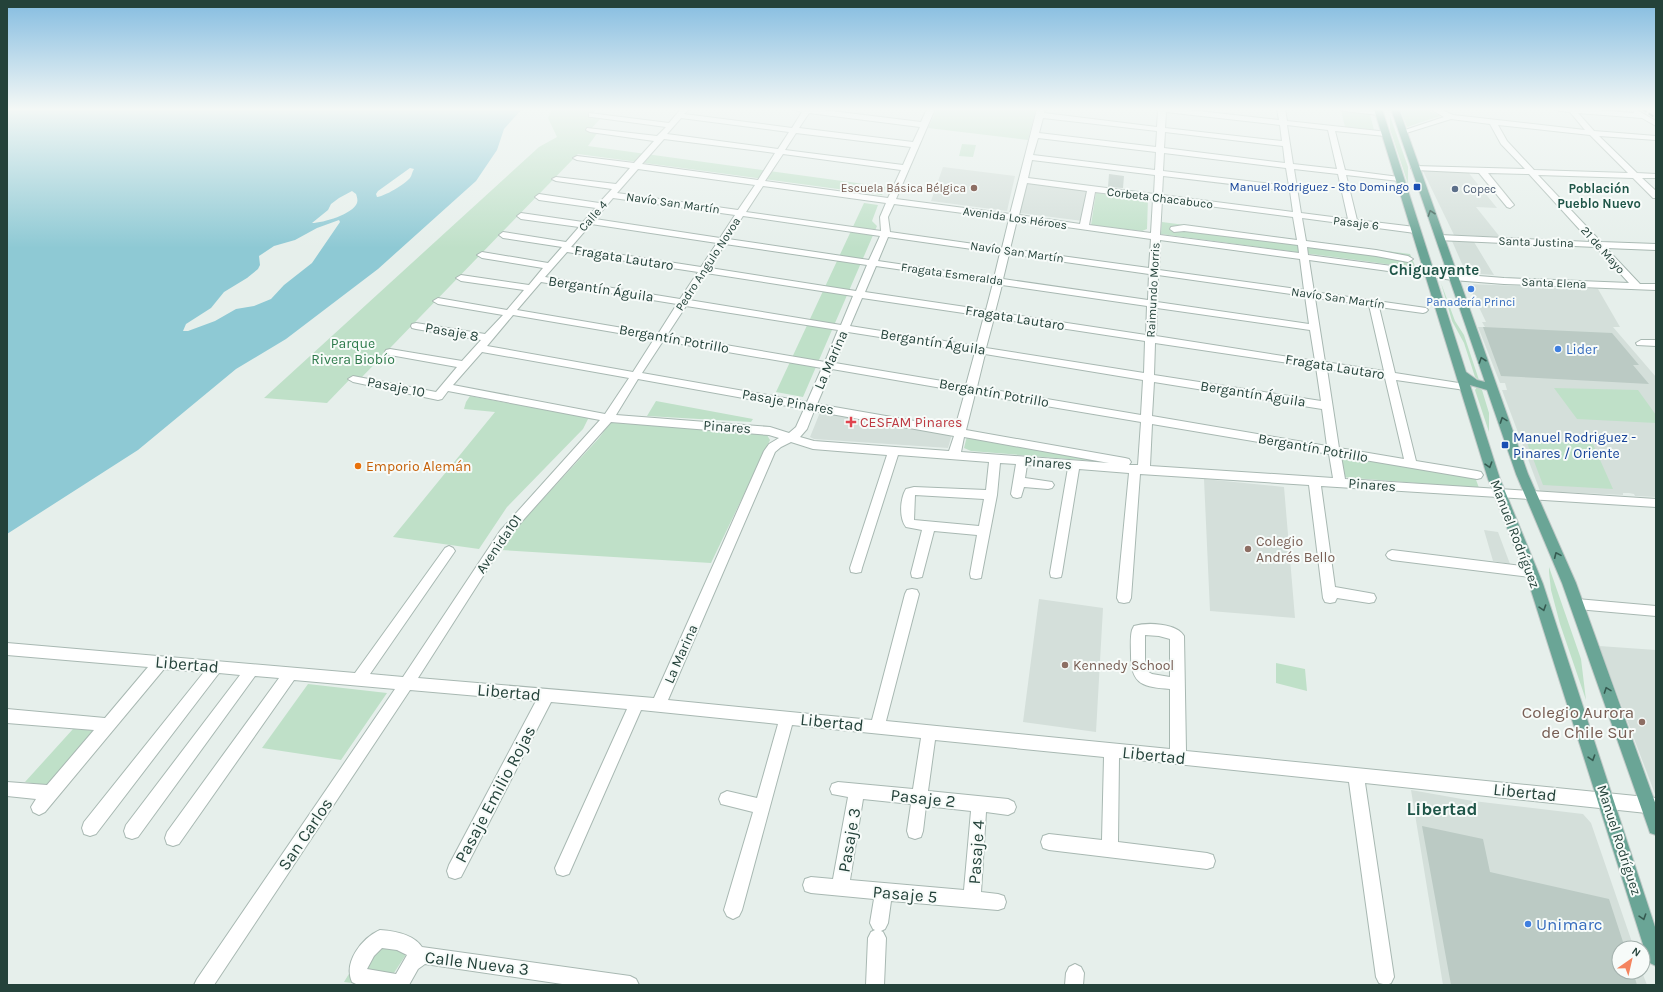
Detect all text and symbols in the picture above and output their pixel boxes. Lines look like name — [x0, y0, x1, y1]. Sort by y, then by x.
place label: Manuel Rodriguez - Sto Domingo — [1230, 180, 1409, 194]
place label: Escuela Básica Bélgica — [841, 181, 966, 195]
district label: Población Pueblo Nuevo — [1557, 181, 1641, 211]
marker: Manuel Rodriguez - Sto Domingo — [1412, 182, 1422, 192]
place label: Copec — [1463, 182, 1496, 196]
marker: Escuela Básica Bélgica — [969, 183, 979, 193]
marker: Copec — [1450, 184, 1460, 194]
street label: Corbeta Chacabuco — [1106, 185, 1214, 211]
street label: Navío San Martín — [625, 190, 721, 216]
street label: Calle 4 — [576, 197, 610, 234]
street label: Avenida Los Héroes — [962, 204, 1068, 232]
one-way arrow — [1428, 210, 1436, 217]
street label: Pasaje 6 — [1332, 213, 1380, 233]
street label: Pedro Angulo Novoa — [673, 215, 743, 313]
street label: 21 de Mayo — [1578, 223, 1628, 277]
street label: Santa Justina — [1498, 234, 1574, 250]
street label: Navío San Martín — [969, 239, 1065, 265]
street label: Fragata Lautaro — [573, 242, 675, 274]
street label: Raimundo Morris — [1144, 242, 1162, 338]
street label: Fragata Esmeralda — [900, 260, 1004, 288]
district label: Chiguayante — [1389, 261, 1479, 279]
street label: Bergantín Águila — [547, 271, 655, 306]
street label: Santa Elena — [1521, 275, 1587, 291]
marker: Panadería Princi — [1466, 284, 1476, 294]
street label: Navío San Martín — [1290, 285, 1386, 311]
place label: Panadería Princi — [1426, 295, 1516, 309]
street label: Fragata Lautaro — [964, 302, 1066, 334]
street label: Pasaje 8 — [424, 319, 480, 345]
street label: Bergantín Potrillo — [618, 321, 730, 357]
street label: Bergantín Águila — [879, 324, 987, 359]
street label: La Marina — [811, 328, 851, 392]
park label: Parque Rivera Biobío — [311, 335, 395, 368]
place label: Lider — [1566, 341, 1598, 358]
marker: Lider — [1553, 344, 1563, 354]
street label: Fragata Lautaro — [1284, 351, 1386, 383]
one-way arrow — [1478, 356, 1486, 363]
street label: Pasaje 10 — [366, 373, 426, 401]
street label: Bergantín Potrillo — [938, 375, 1050, 411]
street label: Bergantín Águila — [1199, 376, 1307, 411]
street label: Pasaje Pinares — [741, 386, 835, 418]
place label: CESFAM Pinares — [860, 414, 962, 431]
marker: CESFAM Pinares — [845, 416, 857, 428]
street label: Pinares — [703, 417, 751, 437]
one-way arrow — [1499, 417, 1507, 424]
place label: Manuel Rodriguez - Pinares / Oriente — [1513, 429, 1636, 462]
street label: Bergantín Potrillo — [1257, 430, 1369, 466]
marker: Manuel Rodriguez - Pinares / Oriente — [1500, 440, 1510, 450]
street label: Pinares — [1024, 453, 1072, 473]
place label: Emporio Alemán — [366, 458, 471, 475]
marker: Emporio Alemán — [353, 461, 363, 471]
one-way arrow — [1484, 461, 1493, 468]
street label: Pinares — [1348, 475, 1396, 495]
street label: Manuel Rodríguez — [1486, 477, 1544, 591]
street label: Avenida101 — [472, 511, 526, 577]
place label: Colegio Andrés Bello — [1256, 533, 1335, 566]
marker: Colegio Andrés Bello — [1243, 544, 1253, 554]
one-way arrow — [1554, 552, 1562, 560]
one-way arrow — [1538, 604, 1547, 611]
street label: La Marina — [661, 622, 701, 686]
street label: Libertad — [154, 651, 220, 677]
place label: Kennedy School — [1073, 657, 1174, 674]
marker: Kennedy School — [1060, 660, 1070, 670]
street label: Libertad — [476, 679, 542, 705]
one-way arrow — [1604, 686, 1612, 693]
place label: Colegio Aurora de Chile Sur — [1522, 702, 1635, 742]
street label: Libertad — [799, 709, 865, 735]
marker: Colegio Aurora de Chile Sur — [1637, 717, 1647, 727]
street label: Pasaje Emilio Rojas — [450, 722, 540, 866]
street label: Libertad — [1121, 742, 1187, 768]
one-way arrow — [1588, 754, 1596, 761]
street label: Libertad — [1492, 779, 1558, 805]
street label: Manuel Rodríguez — [1593, 783, 1645, 897]
street label: Pasaje 2 — [890, 785, 956, 811]
street label: San Carlos — [274, 794, 336, 874]
district label: Libertad — [1406, 798, 1478, 820]
street label: Pasaje 3 — [833, 806, 865, 874]
street label: Pasaje 4 — [964, 819, 988, 885]
street label: Pasaje 5 — [872, 881, 938, 907]
one-way arrow — [1638, 913, 1647, 920]
place label: Unimarc — [1536, 914, 1603, 934]
marker: Unimarc — [1523, 919, 1533, 929]
north arrow — [1611, 940, 1651, 980]
text: N — [1629, 945, 1643, 960]
street label: Calle Nueva 3 — [424, 947, 530, 979]

